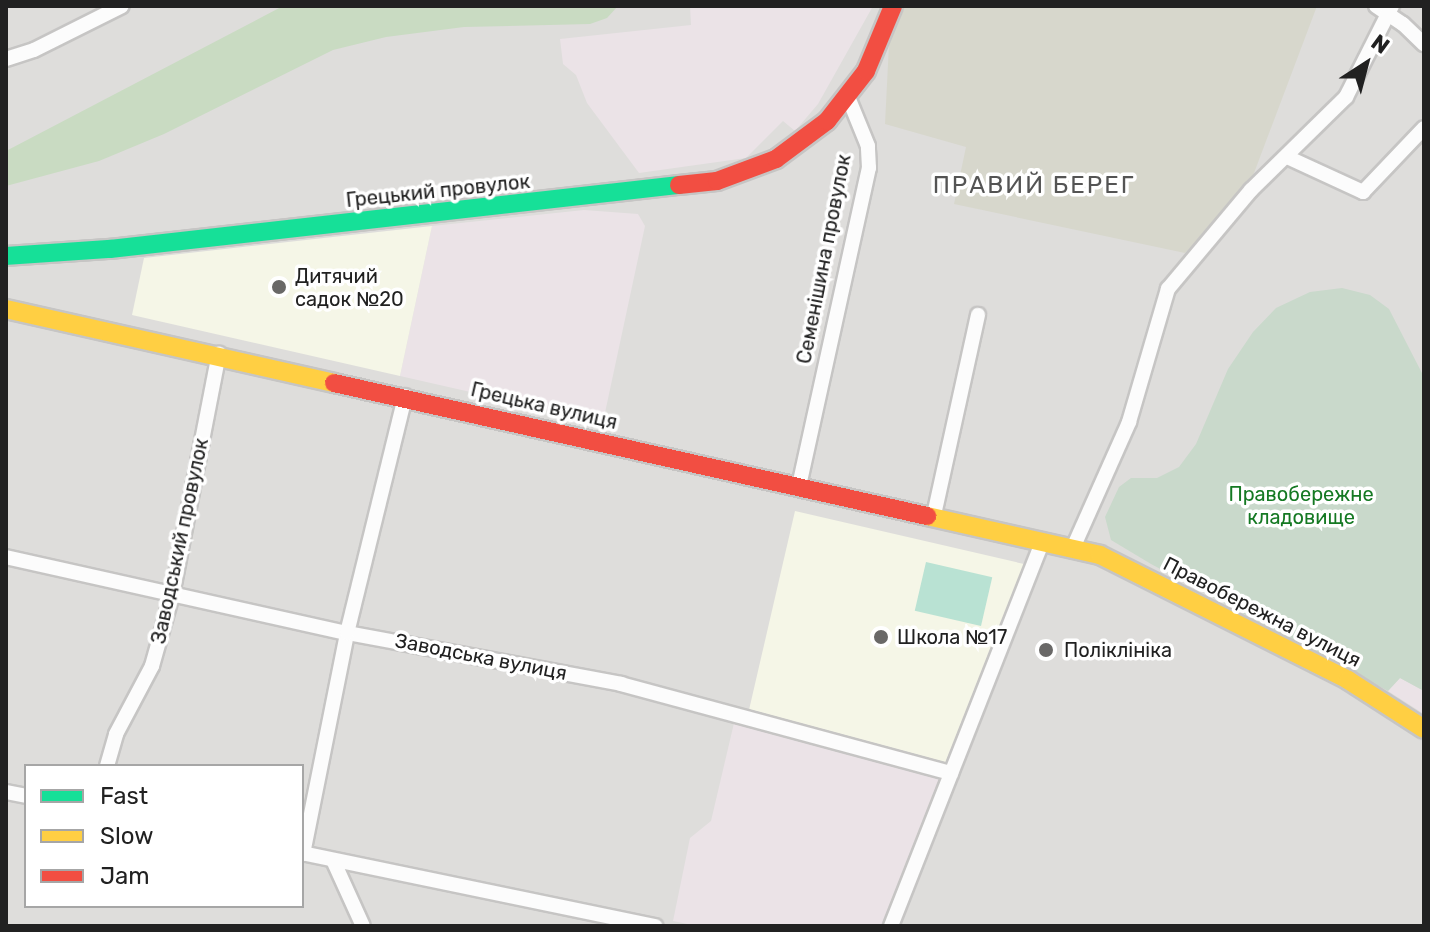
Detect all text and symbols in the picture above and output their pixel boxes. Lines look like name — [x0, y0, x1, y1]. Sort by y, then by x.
north arrow — [1326, 24, 1406, 104]
text: N — [1366, 29, 1395, 60]
street label: Семенішина провулок — [792, 152, 856, 366]
street label: Грецький провулок — [345, 169, 531, 213]
district label: ПРАВИЙ БЕРЕГ — [933, 172, 1135, 200]
place label: Дитячий садок №20 — [295, 264, 404, 311]
marker: Дитячий садок №20 — [270, 278, 288, 296]
street label: Грецька вулиця — [468, 377, 620, 435]
street label: Заводський провулок — [146, 436, 214, 646]
park label: Правобережне кладовище — [1228, 483, 1374, 530]
street label: Правобережна вулиця — [1159, 552, 1365, 672]
place label: Школа №17 — [897, 625, 1007, 649]
marker: Школа №17 — [872, 628, 890, 646]
street label: Заводська вулиця — [393, 629, 569, 685]
place label: Поліклініка — [1064, 638, 1172, 662]
marker: Поліклініка — [1035, 639, 1057, 661]
legend — [24, 764, 304, 908]
text: Fast — [100, 782, 148, 810]
text: Slow — [100, 822, 153, 850]
text: Jam — [100, 862, 150, 890]

